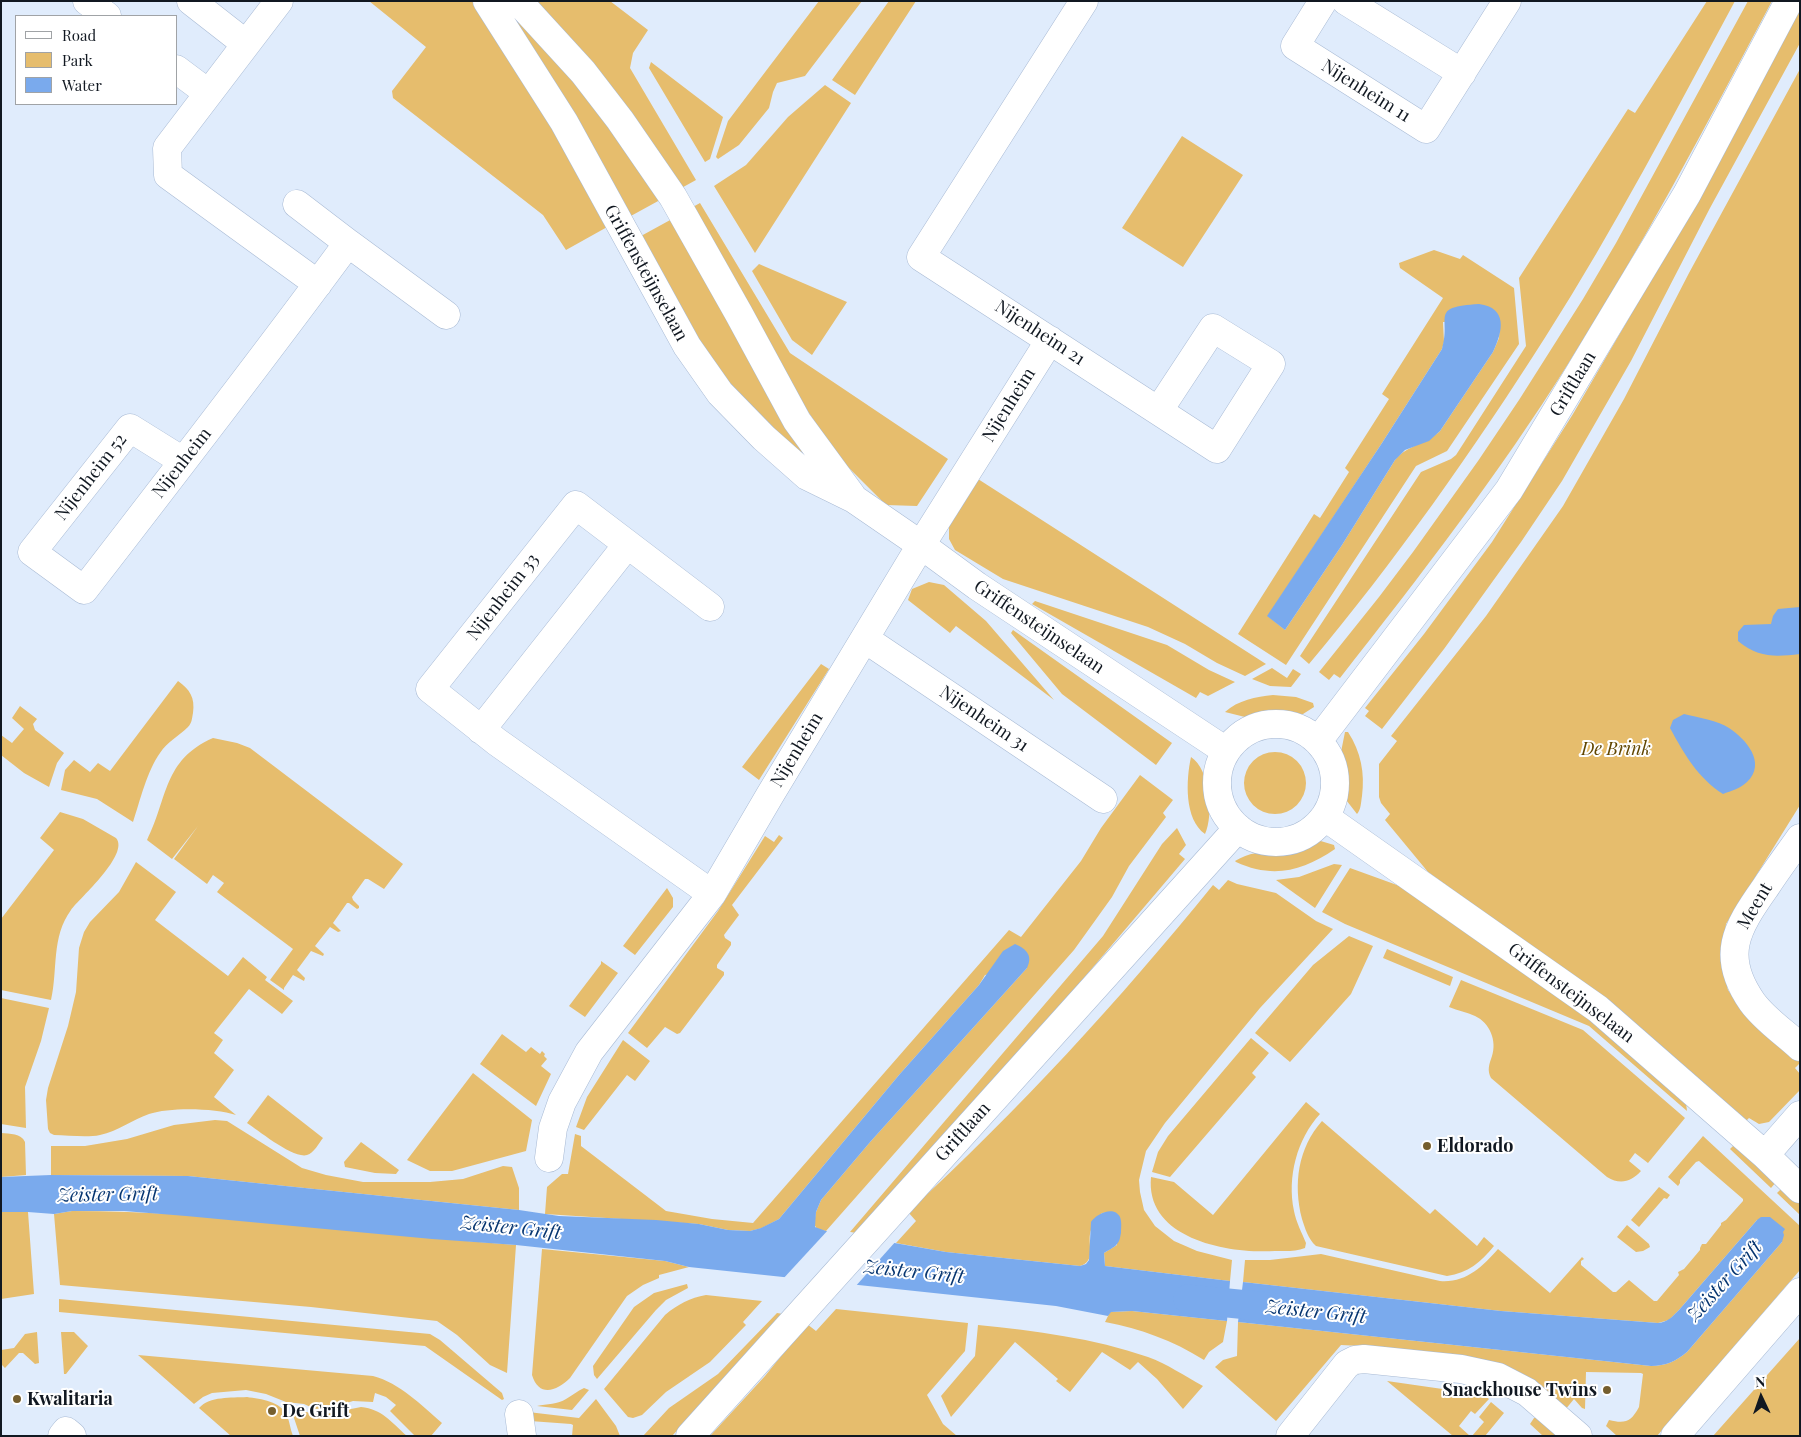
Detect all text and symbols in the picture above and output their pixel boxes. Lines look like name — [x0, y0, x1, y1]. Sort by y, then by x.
legend — [15, 15, 178, 105]
text: Road — [62, 25, 96, 45]
text: Park — [62, 50, 93, 70]
street label: Nijenheim 11 — [1317, 55, 1415, 127]
text: Water — [62, 75, 102, 95]
street label: Griffensteijnselaan — [600, 201, 692, 345]
street label: Nijenheim 21 — [991, 296, 1089, 370]
street label: Griftlaan — [1545, 348, 1601, 420]
street label: Nijenheim — [978, 364, 1040, 446]
street label: Nijenheim — [148, 424, 216, 502]
street label: Nijenheim 52 — [50, 429, 132, 525]
street label: Nijenheim 33 — [462, 549, 544, 645]
street label: Griffensteijnselaan — [970, 575, 1108, 679]
street label: Nijenheim 31 — [935, 681, 1033, 757]
street label: Nijenheim — [766, 709, 828, 791]
park label: De Brink — [1581, 738, 1651, 760]
street label: Meent — [1733, 879, 1777, 933]
street label: Griffensteijnselaan — [1504, 938, 1638, 1048]
street label: Griftlaan — [931, 1098, 995, 1166]
place label: Eldorado — [1437, 1135, 1513, 1157]
marker: Eldorado — [1421, 1140, 1433, 1152]
water label: Zeister Grift — [58, 1183, 158, 1207]
water label: Zeister Grift — [460, 1211, 562, 1245]
water label: Zeister Grift — [1683, 1236, 1767, 1326]
water label: Zeister Grift — [863, 1255, 965, 1289]
water label: Zeister Grift — [1265, 1295, 1367, 1329]
north arrow — [1736, 1372, 1786, 1422]
text: N — [1755, 1372, 1766, 1391]
place label: Snackhouse Twins — [1442, 1379, 1597, 1401]
marker: Snackhouse Twins — [1601, 1384, 1613, 1396]
place label: Kwalitaria — [27, 1388, 113, 1410]
marker: Kwalitaria — [11, 1393, 23, 1405]
place label: De Grift — [282, 1400, 349, 1422]
marker: De Grift — [266, 1405, 278, 1417]

